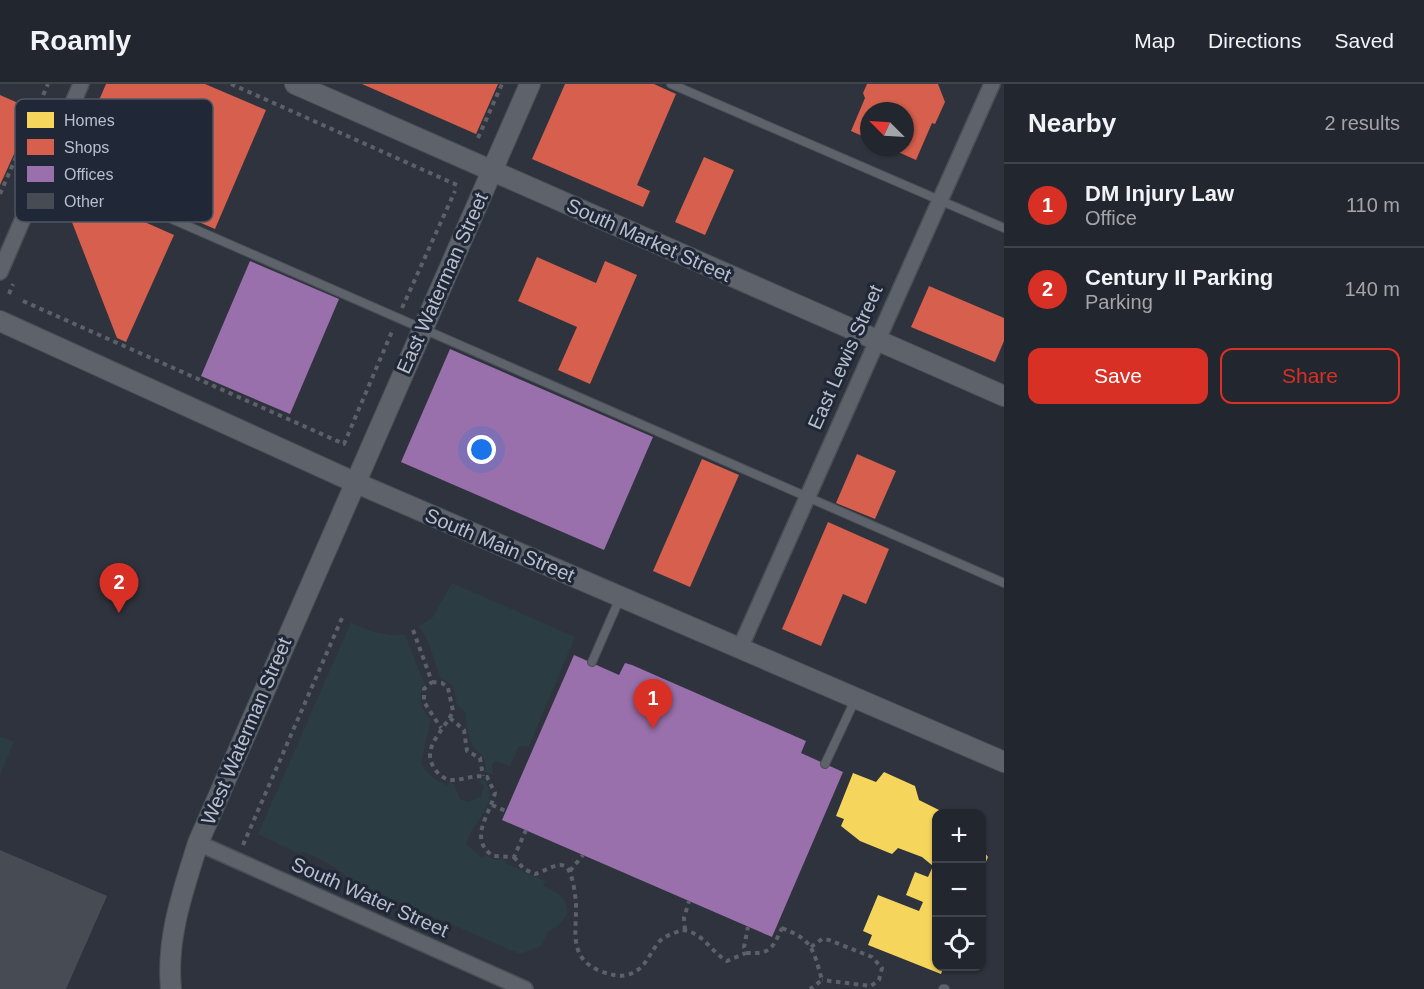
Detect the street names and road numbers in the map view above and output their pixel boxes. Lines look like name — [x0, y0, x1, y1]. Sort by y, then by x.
street label: East Waterman Street — [392, 189, 492, 377]
street label: South Market Street — [563, 194, 735, 286]
street label: East Lewis Street — [803, 281, 887, 433]
street label: South Main Street — [422, 504, 578, 587]
street label: West Waterman Street — [197, 634, 296, 828]
street label: South Water Street — [288, 853, 452, 942]

